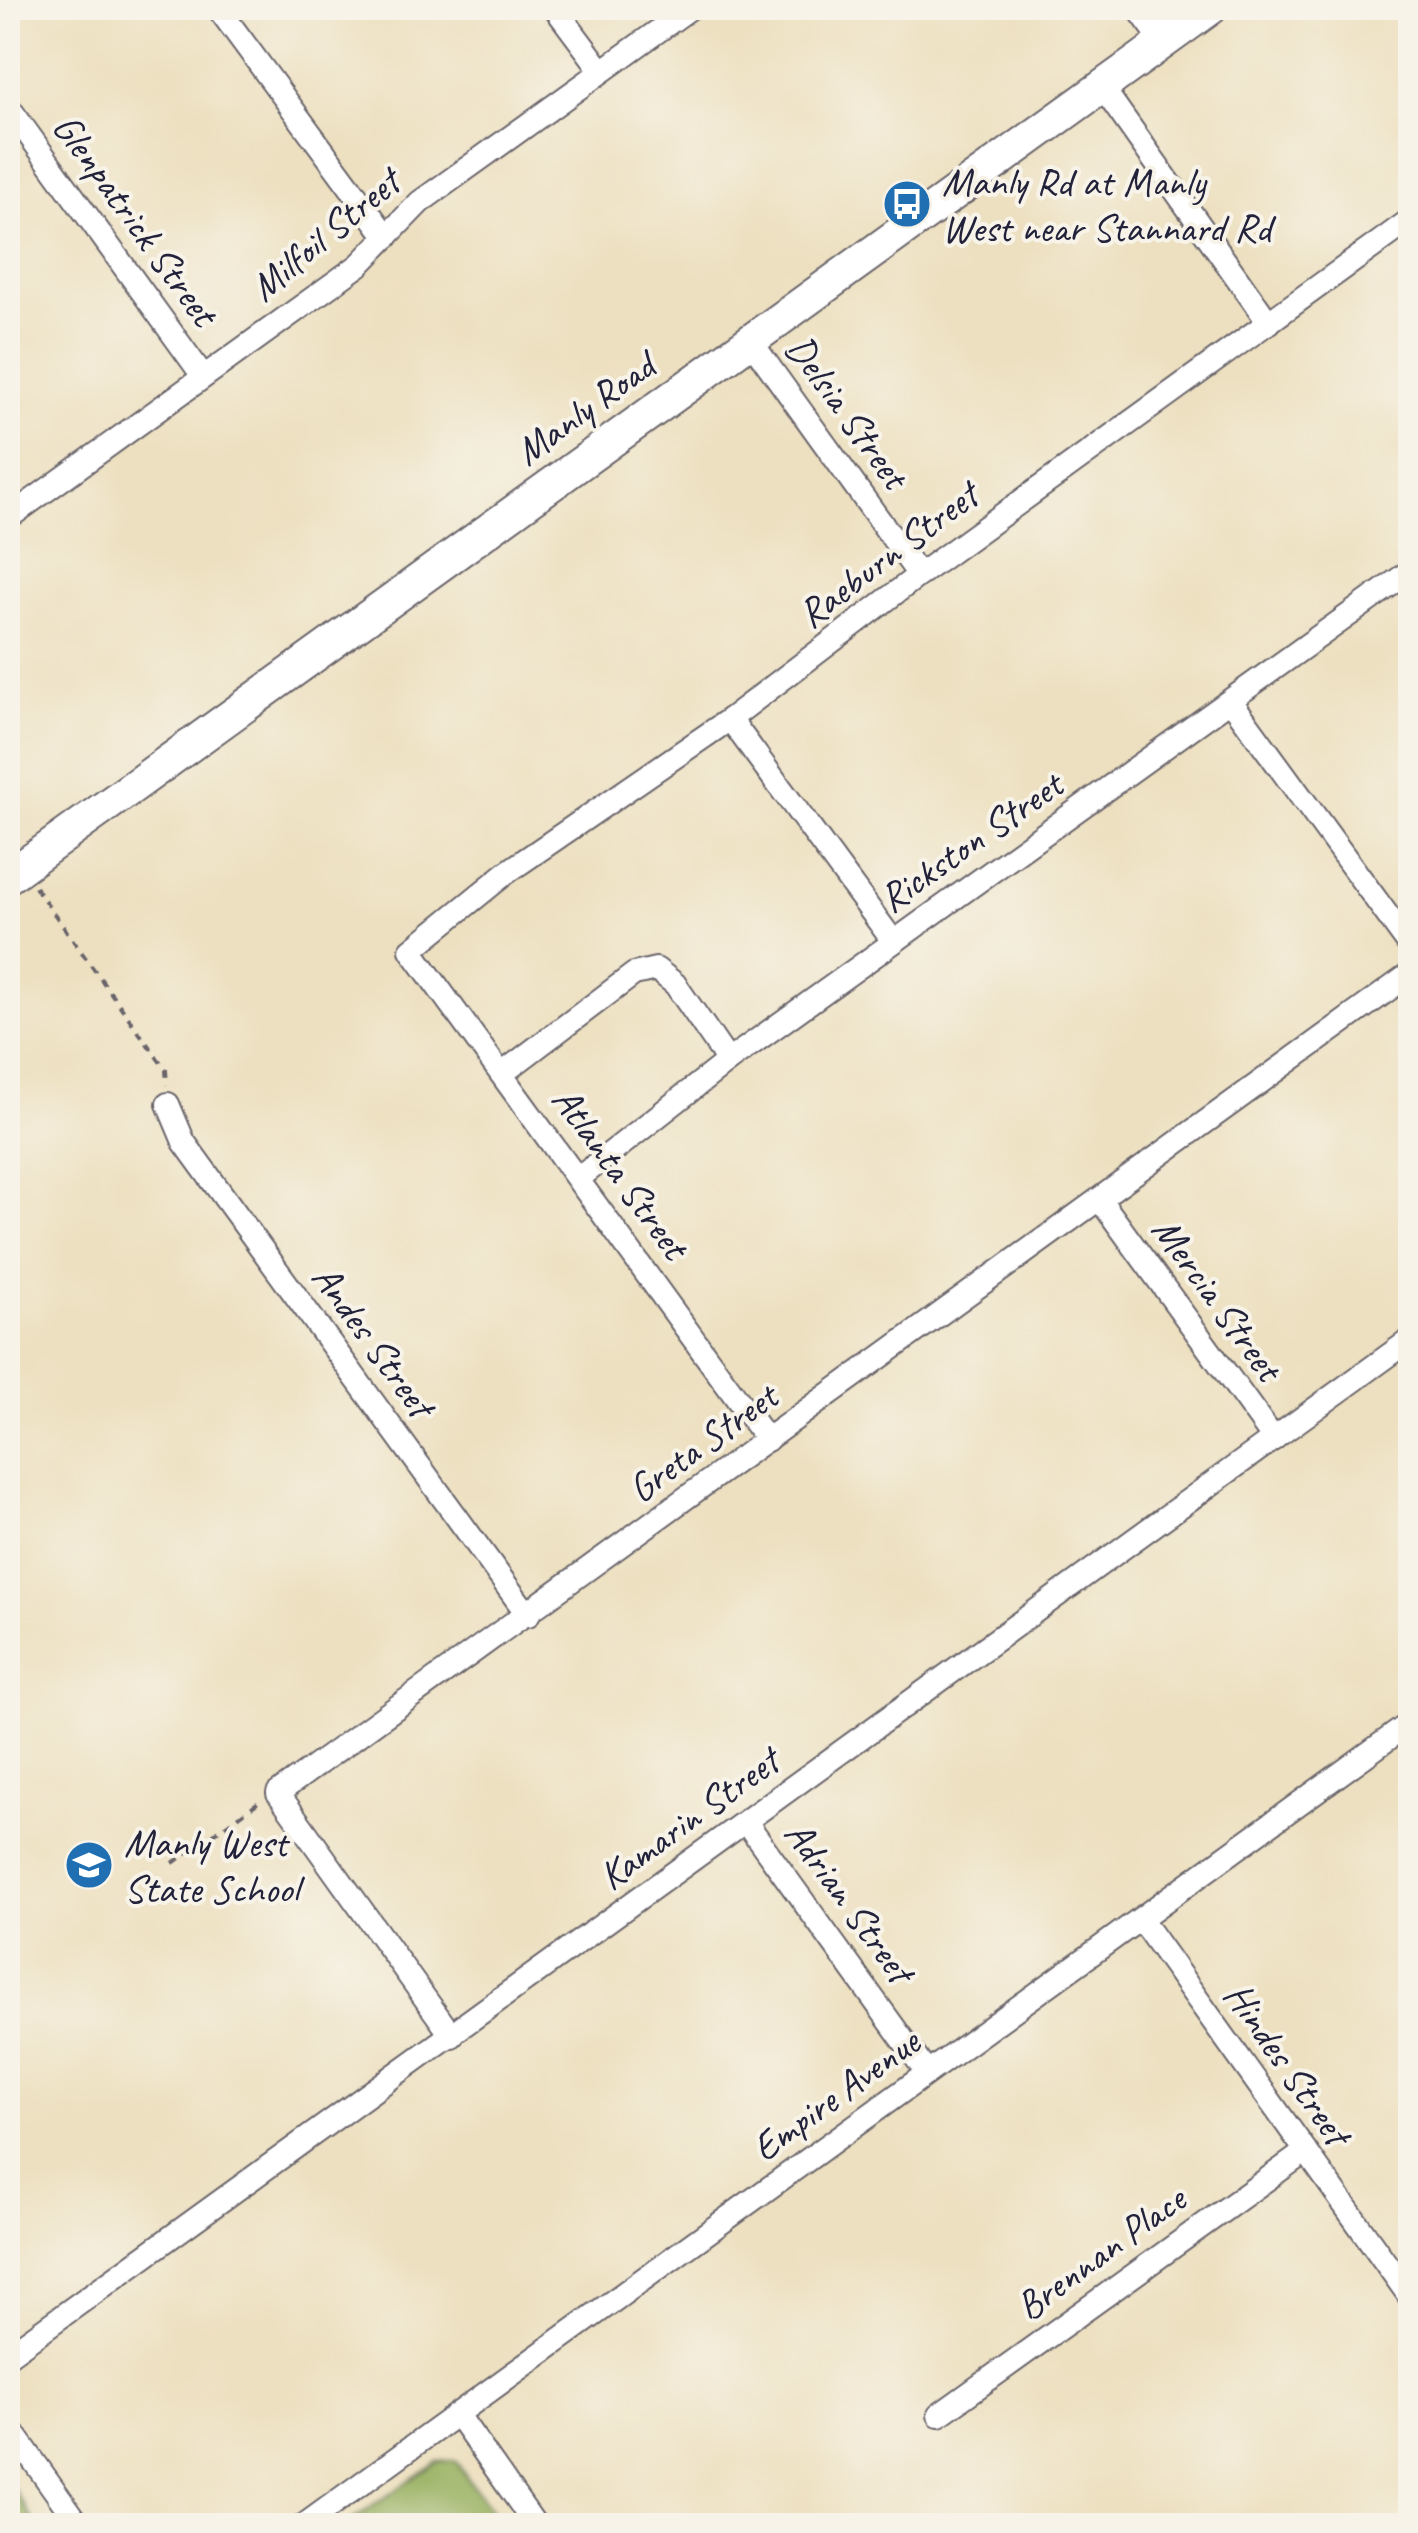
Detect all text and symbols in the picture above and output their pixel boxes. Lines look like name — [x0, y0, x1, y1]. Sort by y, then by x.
street label: Glenpatrick Street — [42, 104, 231, 338]
street label: Milfoil Street — [240, 154, 414, 312]
place label: Manly Rd at Manly West near Stannard Rd — [942, 157, 1277, 253]
bus stop icon: Manly Rd at Manly West near Stannard Rd — [881, 178, 933, 230]
street label: Delsia Street — [775, 325, 922, 501]
street label: Manly Road — [505, 338, 669, 476]
street label: Raeburn Street — [788, 467, 992, 639]
street label: Rickston Street — [869, 758, 1075, 923]
street label: Atlanta Street — [541, 1077, 702, 1272]
street label: Mercia Street — [1141, 1207, 1295, 1393]
street label: Andes Street — [301, 1254, 449, 1431]
street label: Greta Street — [618, 1370, 790, 1514]
street label: Kamarin Street — [589, 1733, 793, 1901]
street label: Adrian Street — [774, 1811, 928, 1997]
place label: Manly West State School — [124, 1818, 305, 1914]
school or university icon: Manly West State School — [63, 1839, 115, 1891]
street label: Hindes Street — [1213, 1972, 1365, 2159]
street label: Empire Avenue — [742, 2015, 932, 2172]
street label: Brennan Place — [1006, 2173, 1198, 2331]

